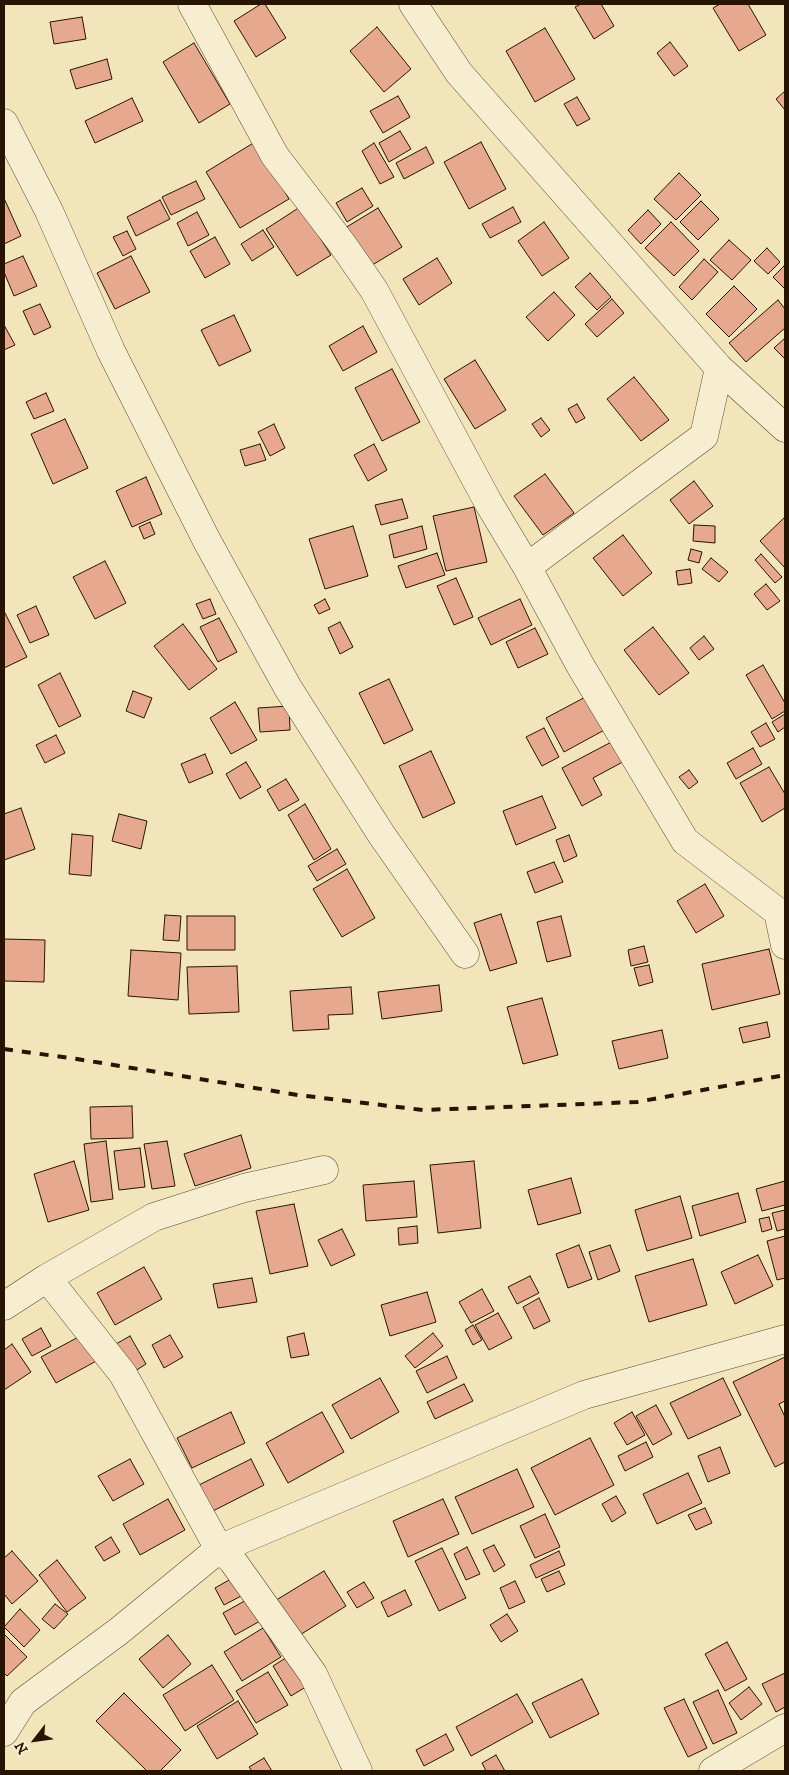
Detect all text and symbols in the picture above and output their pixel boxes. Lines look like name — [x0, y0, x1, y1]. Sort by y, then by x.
north arrow — [10, 1715, 60, 1765]
text: N — [11, 1738, 33, 1757]

